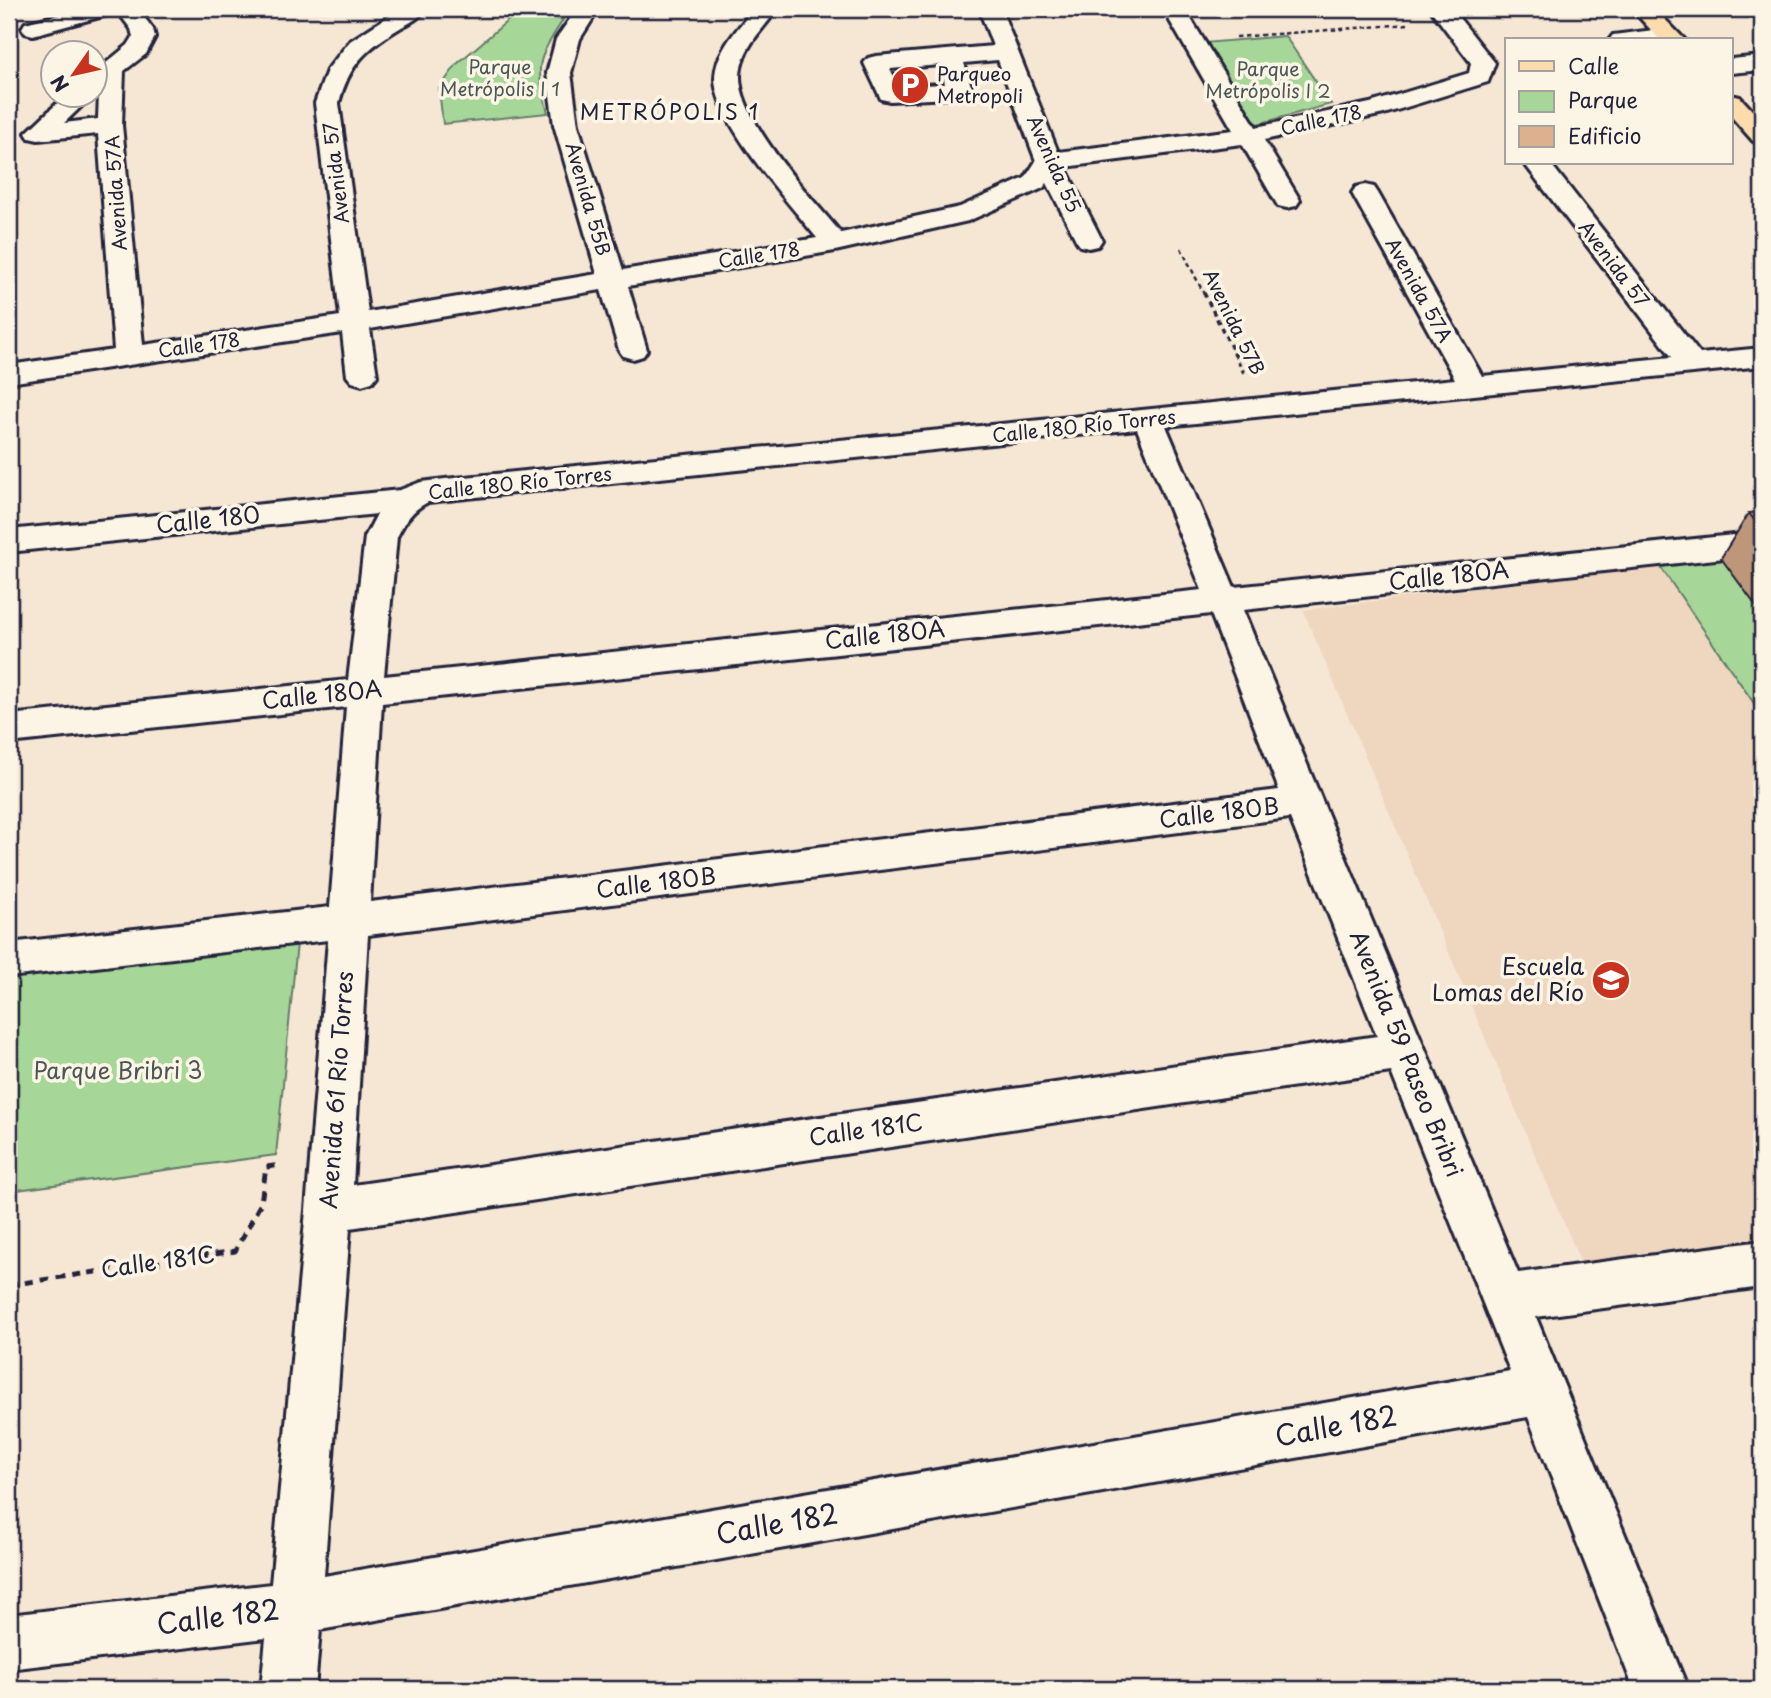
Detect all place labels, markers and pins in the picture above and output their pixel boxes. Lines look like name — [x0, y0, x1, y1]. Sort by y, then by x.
place label: Parqueo Metropoli — [937, 59, 1023, 109]
parking icon: Parqueo Metropoli — [889, 64, 931, 106]
place label: Escuela Lomas del Río — [1432, 948, 1585, 1009]
school or university icon: Escuela Lomas del Río — [1590, 959, 1632, 1001]

